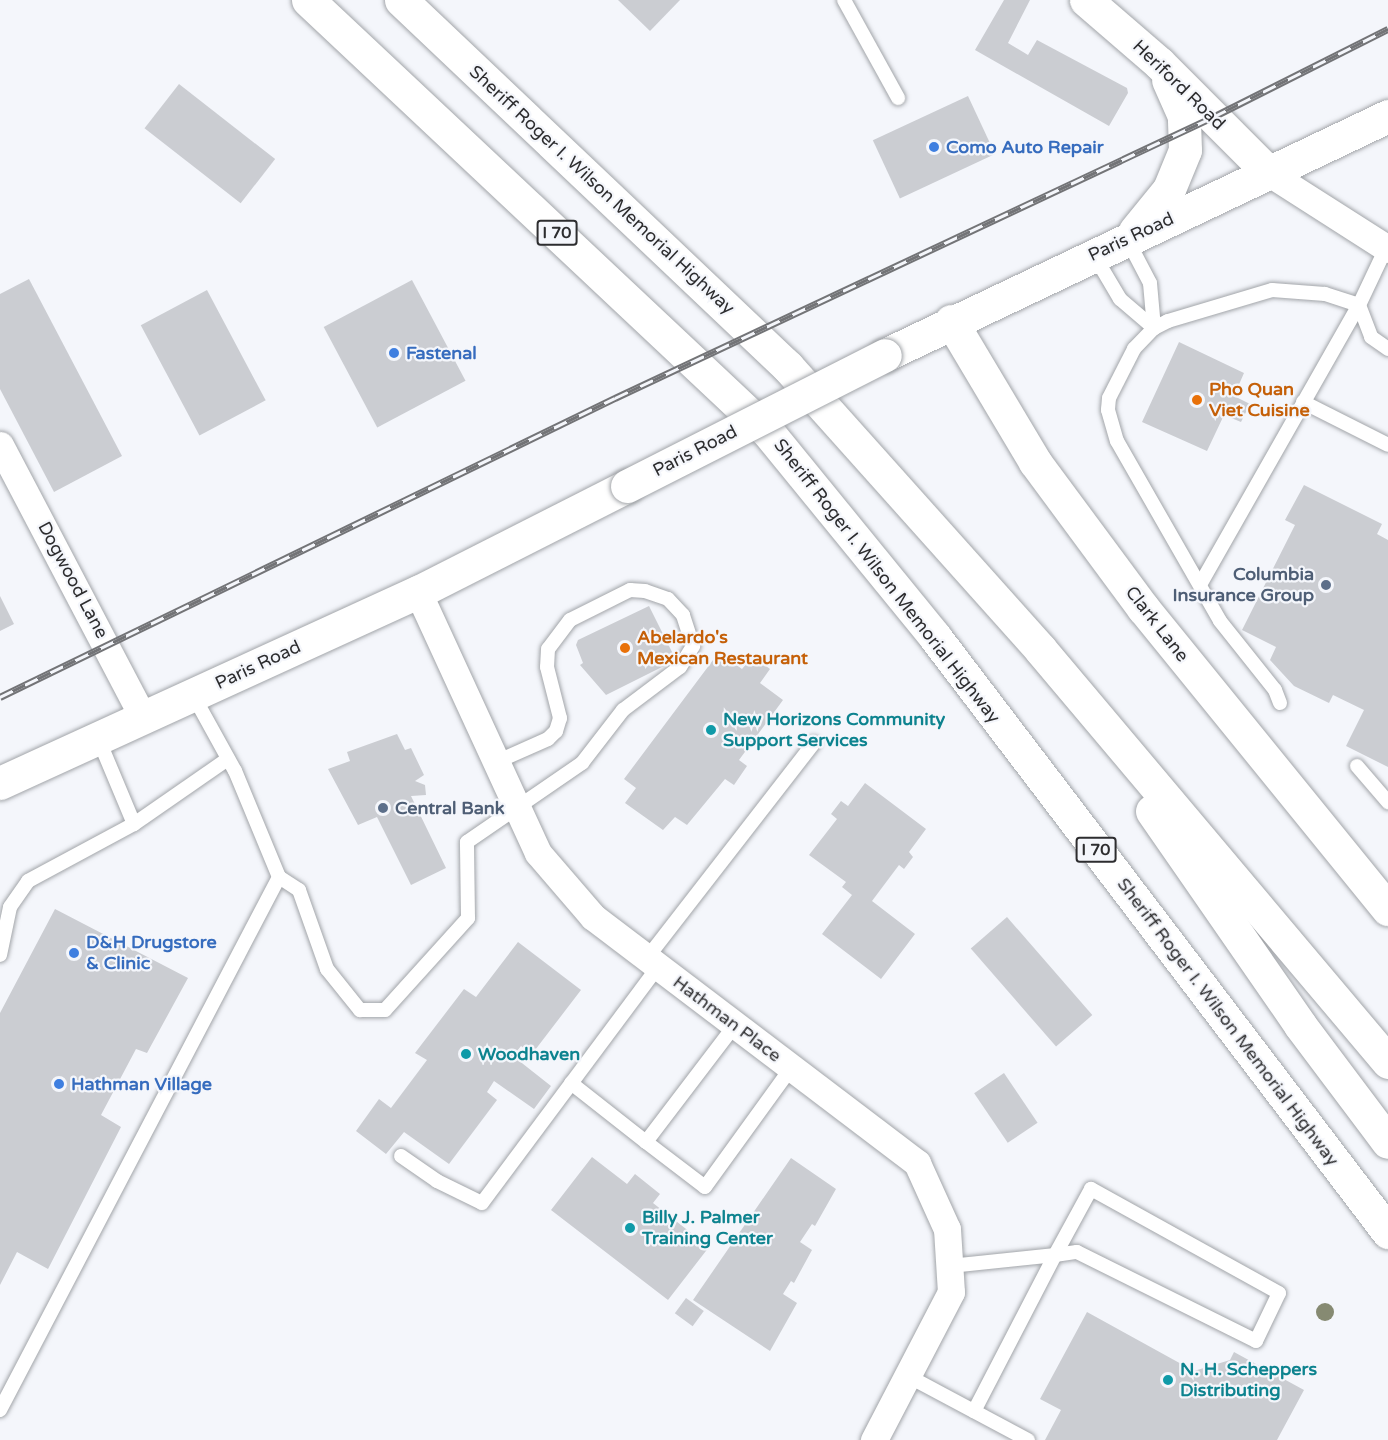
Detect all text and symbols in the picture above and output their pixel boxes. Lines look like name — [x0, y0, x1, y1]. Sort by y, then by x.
street label: Heriford Road — [1128, 36, 1230, 134]
street label: Sheriff Roger I. Wilson Memorial Highway — [465, 61, 739, 319]
place label: Como Auto Repair — [946, 136, 1104, 158]
marker: Como Auto Repair — [927, 140, 941, 154]
street label: Paris Road — [1085, 208, 1177, 266]
road number: I 70 — [536, 220, 578, 246]
place label: Fastenal — [406, 342, 477, 364]
marker: Fastenal — [387, 346, 401, 360]
place label: Pho Quan Viet Cuisine — [1209, 379, 1310, 422]
marker: Pho Quan Viet Cuisine — [1190, 393, 1204, 407]
street label: Paris Road — [649, 421, 741, 481]
street label: Sheriff Roger I. Wilson Memorial Highway — [769, 435, 1005, 727]
street label: Dogwood Lane — [33, 518, 113, 642]
place label: Columbia Insurance Group — [1173, 564, 1314, 606]
marker: Columbia Insurance Group — [1319, 578, 1333, 592]
street label: Clark Lane — [1121, 582, 1193, 666]
place label: Abelardo's Mexican Restaurant — [637, 627, 808, 670]
street label: Paris Road — [212, 636, 304, 694]
marker: Abelardo's Mexican Restaurant — [618, 641, 632, 655]
place label: New Horizons Community Support Services — [723, 709, 945, 752]
marker: New Horizons Community Support Services — [704, 723, 718, 737]
place label: Central Bank — [395, 797, 505, 819]
marker: Central Bank — [376, 801, 390, 815]
road number: I 70 — [1075, 837, 1117, 863]
street label: Sheriff Roger I. Wilson Memorial Highway — [1113, 874, 1343, 1170]
place label: D&H Drugstore & Clinic — [86, 932, 217, 974]
marker: D&H Drugstore & Clinic — [67, 946, 81, 960]
street label: Hathman Place — [669, 971, 785, 1067]
place label: Woodhaven — [478, 1043, 580, 1065]
marker: Woodhaven — [459, 1047, 473, 1061]
place label: Hathman Village — [71, 1073, 212, 1095]
marker: Hathman Village — [52, 1077, 66, 1091]
place label: Billy J. Palmer Training Center — [642, 1207, 773, 1250]
marker: Billy J. Palmer Training Center — [623, 1221, 637, 1235]
place label: N. H. Scheppers Distributing — [1180, 1359, 1317, 1402]
marker: N. H. Scheppers Distributing — [1161, 1373, 1175, 1387]

